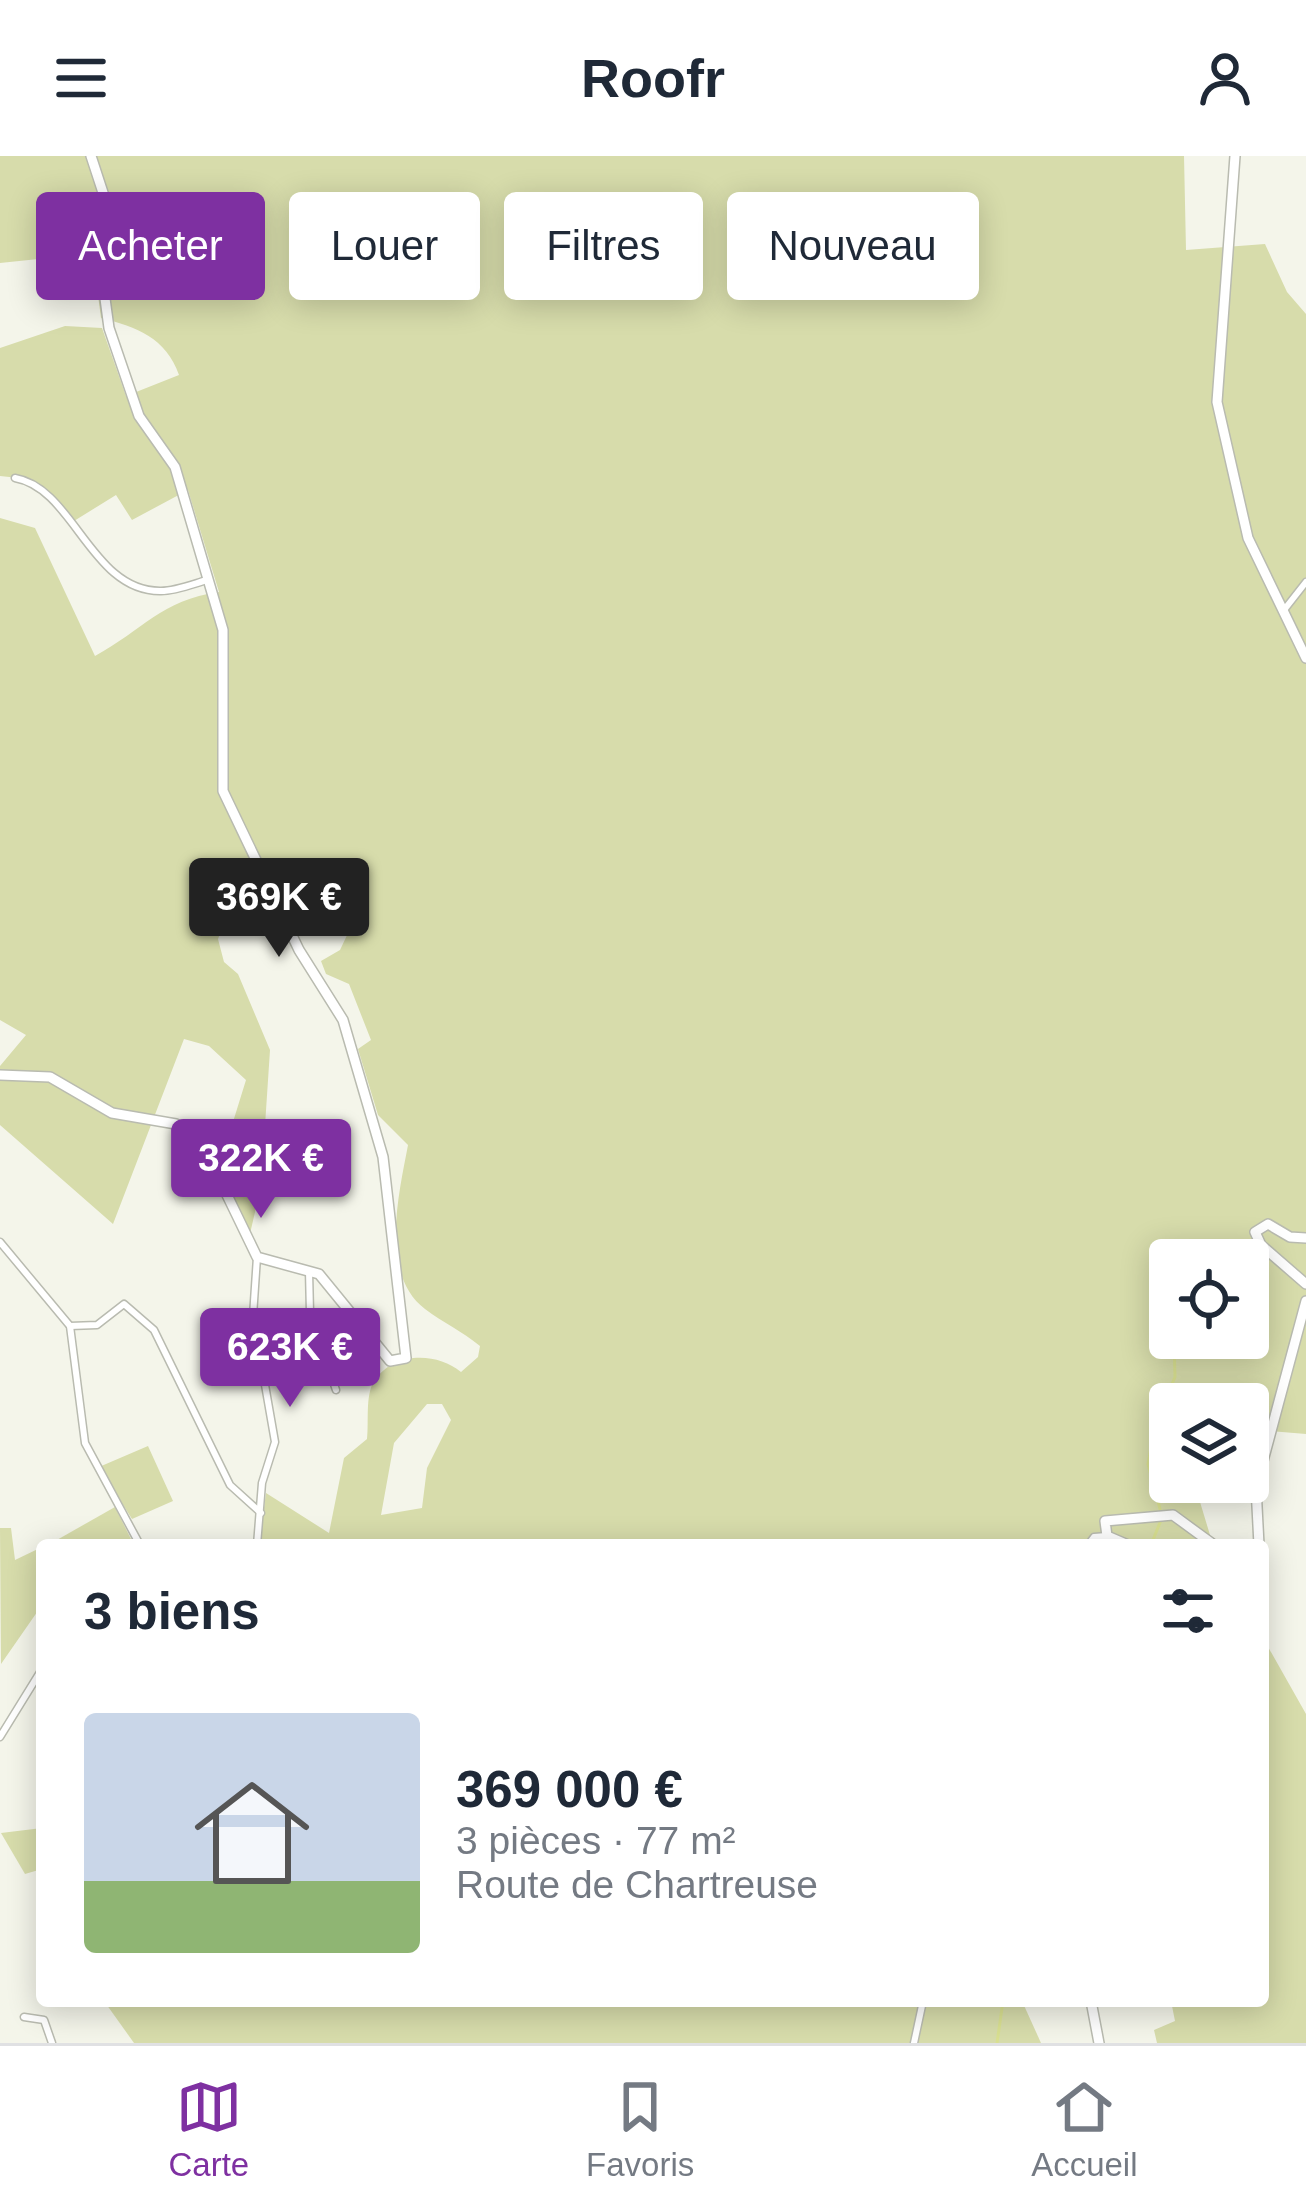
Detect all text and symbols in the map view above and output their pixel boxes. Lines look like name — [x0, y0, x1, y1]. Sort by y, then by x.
icon: menu — [48, 45, 114, 111]
icon: person — [1192, 45, 1258, 111]
text: Roofr — [581, 48, 725, 108]
chip: Acheter — [36, 192, 265, 300]
chip: Louer — [289, 192, 480, 300]
chip: Filtres — [504, 192, 703, 300]
chip: Nouveau — [727, 192, 979, 300]
pin: 369K € — [181, 858, 377, 960]
text: 369K € — [216, 875, 342, 918]
pin: 322K € — [163, 1119, 359, 1221]
text: 322K € — [198, 1136, 324, 1179]
map controls — [1149, 1239, 1269, 1503]
button: locate — [1149, 1239, 1269, 1359]
pin: 623K € — [192, 1308, 388, 1410]
text: 623K € — [227, 1325, 353, 1368]
button: layers — [1149, 1383, 1269, 1503]
icon: filters — [1155, 1578, 1221, 1644]
text: 3 biens — [84, 1583, 260, 1640]
icon: home — [180, 1761, 324, 1905]
text: 369 000 € — [456, 1761, 683, 1818]
text: 3 pièces · 77 m² — [456, 1819, 736, 1862]
text: Route de Chartreuse — [456, 1863, 818, 1906]
tab: Carte — [168, 2074, 249, 2184]
tab: Favoris — [586, 2074, 694, 2184]
tab: Accueil — [1031, 2074, 1138, 2184]

